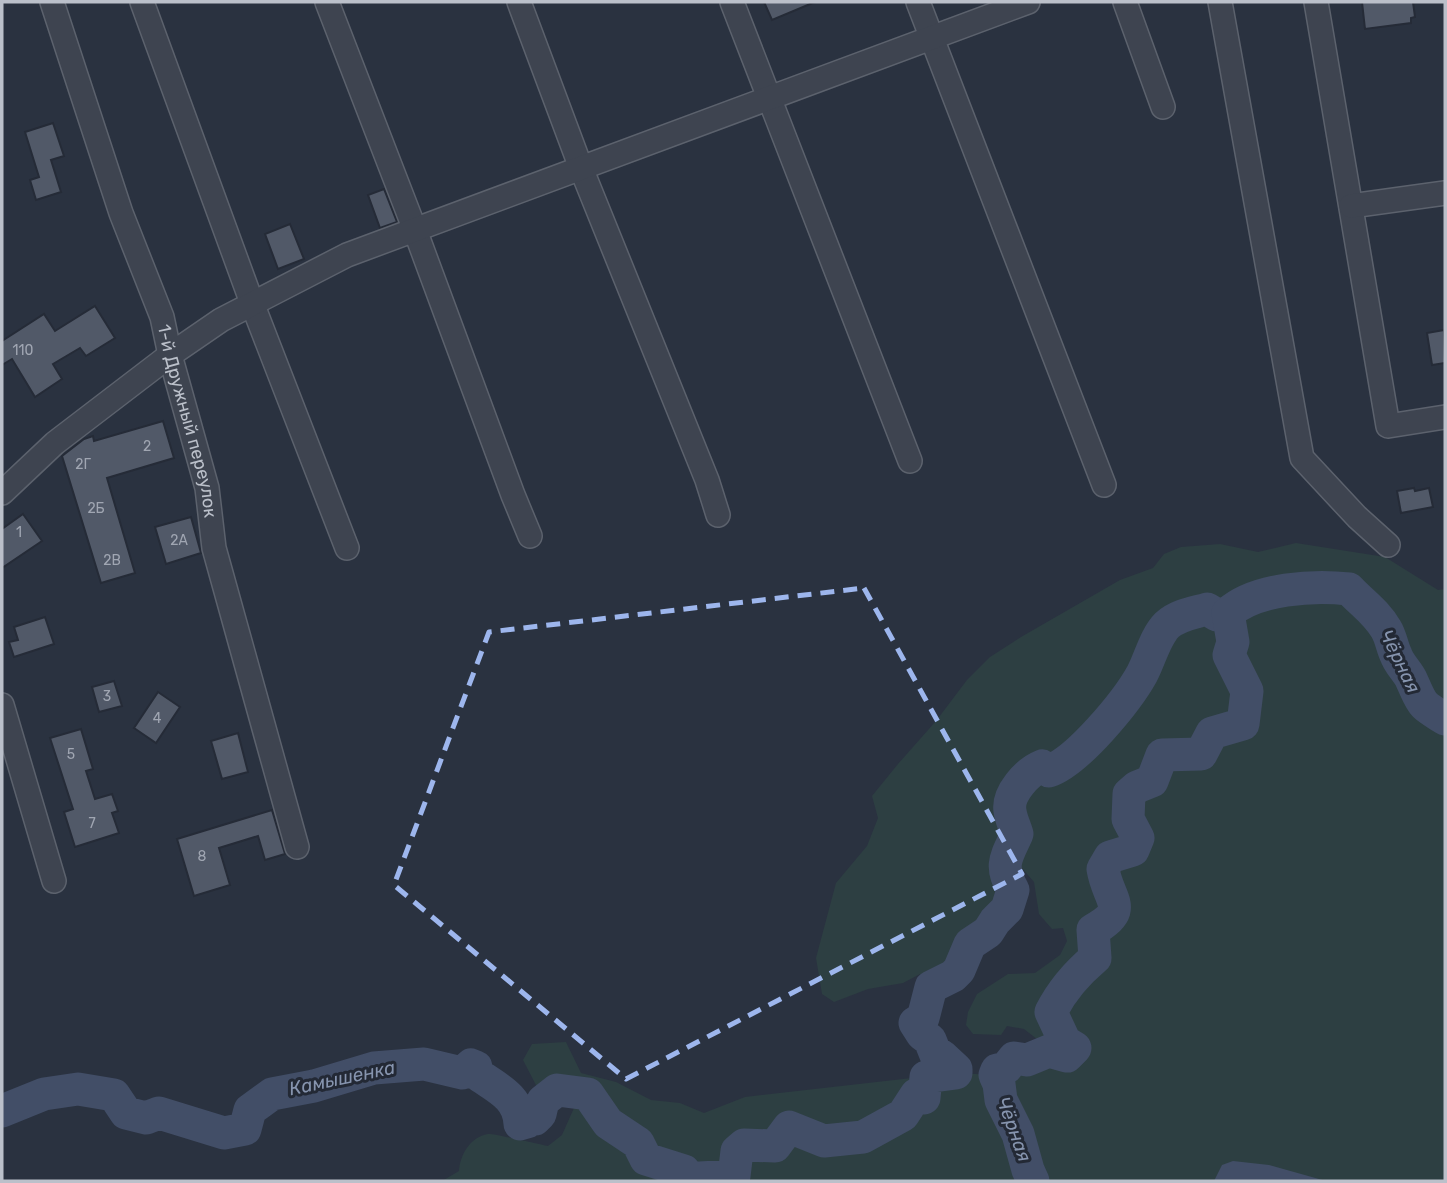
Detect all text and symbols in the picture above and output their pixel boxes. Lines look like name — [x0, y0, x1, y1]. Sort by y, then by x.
street label: 1-й Дружный переулок — [153, 322, 221, 519]
house number: 110 — [13, 342, 34, 359]
house number: 2 — [143, 438, 151, 455]
house number: 2Г — [75, 456, 91, 473]
house number: 2Б — [87, 500, 105, 517]
house number: 1 — [16, 524, 22, 541]
house number: 2А — [170, 532, 188, 549]
house number: 2В — [103, 552, 121, 569]
water label: Чёрная — [1375, 626, 1425, 696]
house number: 3 — [103, 688, 111, 705]
house number: 4 — [153, 710, 162, 727]
house number: 5 — [67, 746, 75, 763]
house number: 7 — [88, 815, 96, 832]
house number: 8 — [198, 848, 207, 865]
water label: Камышенка — [287, 1056, 397, 1100]
water label: Чёрная — [992, 1093, 1036, 1165]

